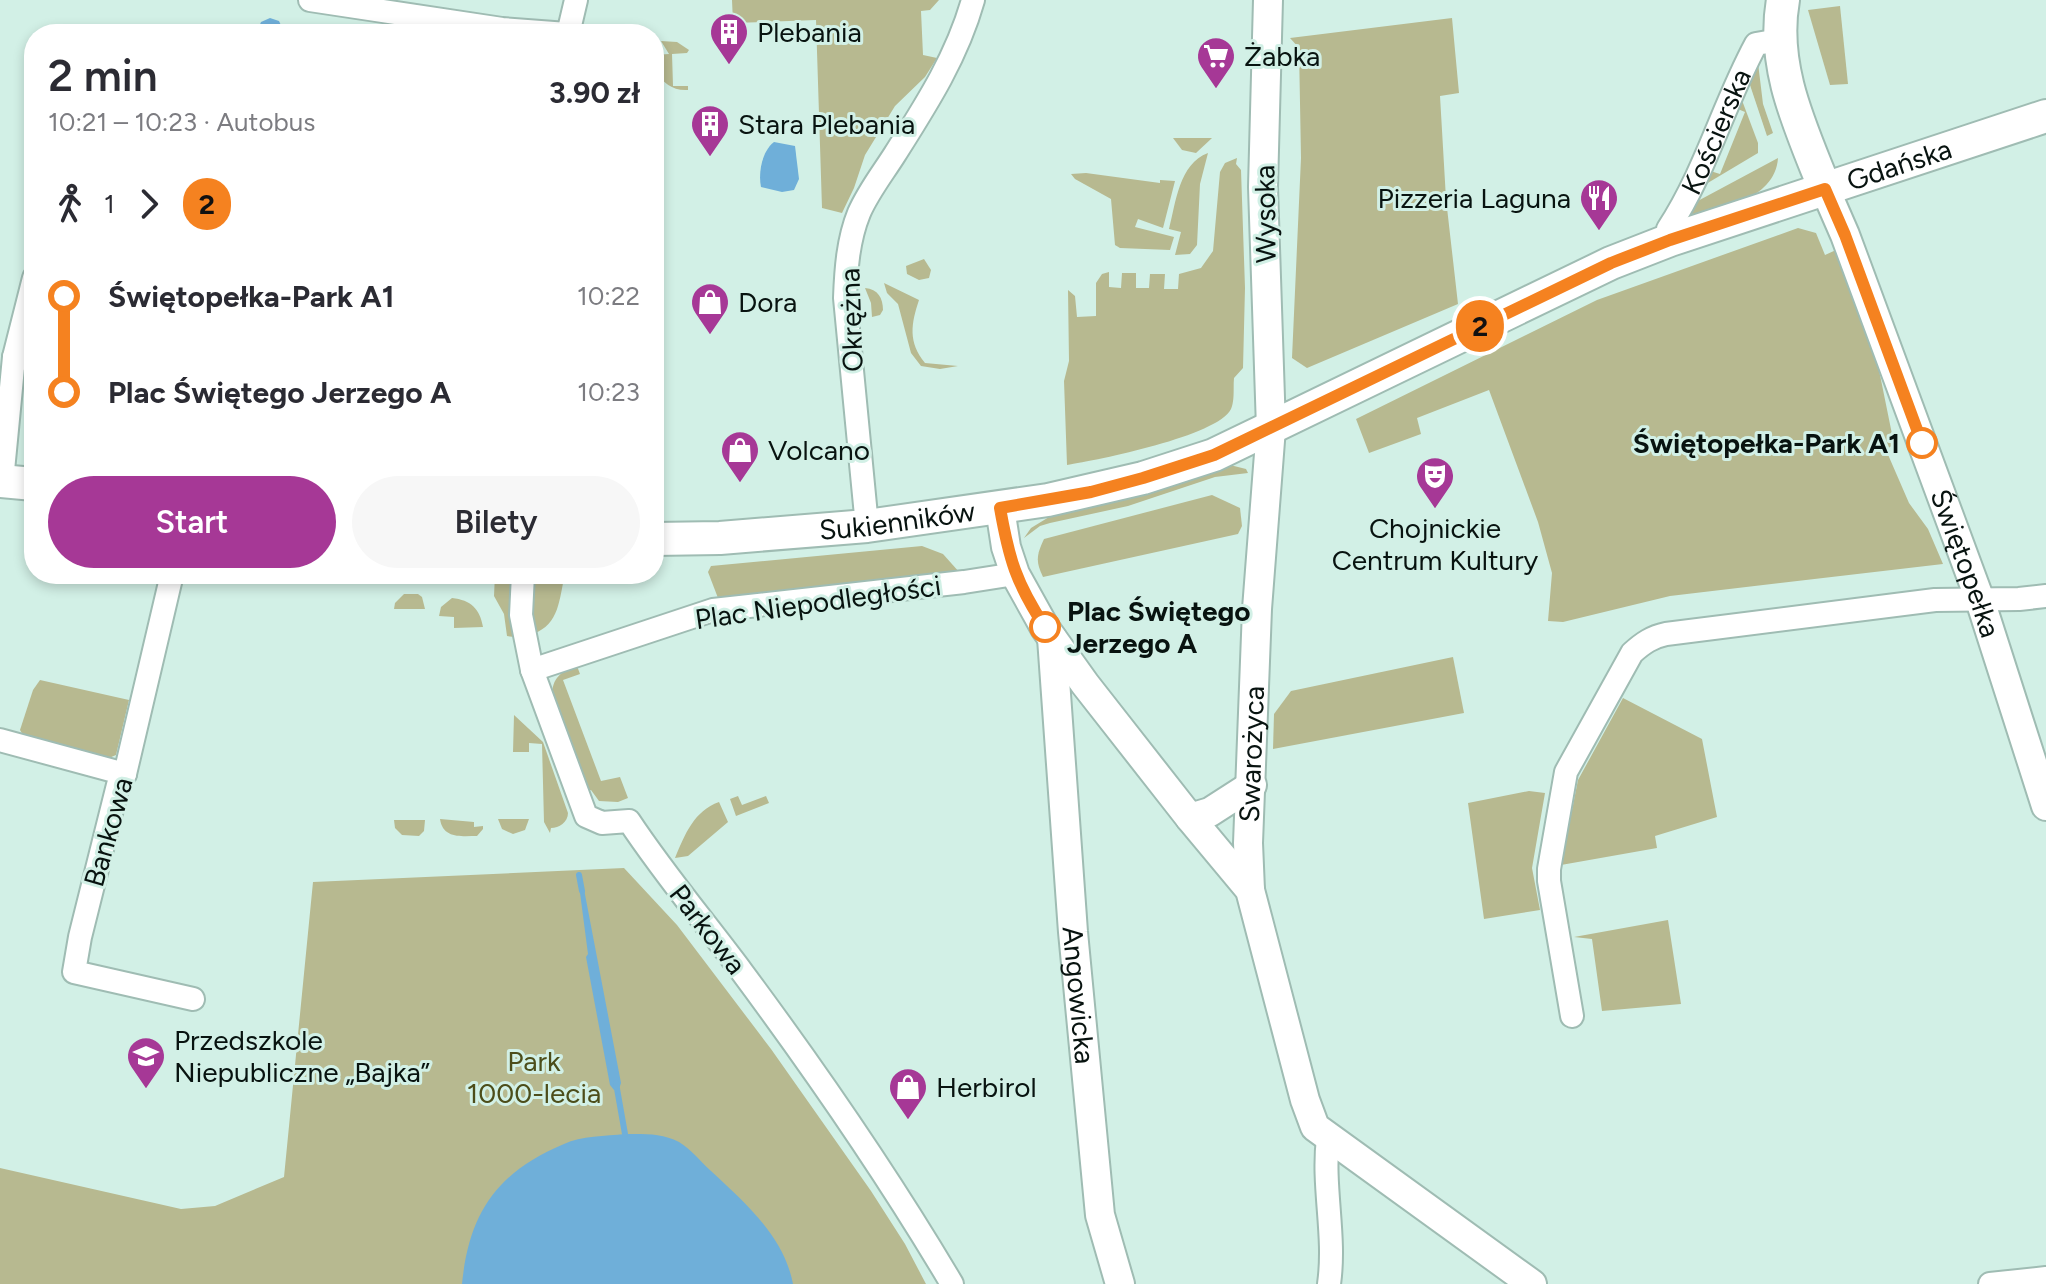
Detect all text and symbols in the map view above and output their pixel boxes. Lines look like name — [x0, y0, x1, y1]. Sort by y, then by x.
building icon: Plebania — [708, 11, 750, 66]
place label: Plebania — [757, 15, 862, 49]
supermarket icon: Żabka — [1195, 35, 1237, 90]
place label: Żabka — [1244, 39, 1320, 73]
text: 2 min — [48, 49, 158, 102]
street label: Kościerska — [1674, 63, 1758, 200]
text: 3.90 zł — [549, 74, 640, 111]
building icon: Stara Plebania — [689, 103, 731, 158]
text: 10:21 – 10:23 · Autobus — [48, 106, 315, 138]
place label: Stara Plebania — [738, 107, 915, 141]
street label: Gdańska — [1842, 131, 1956, 198]
street label: Wysoka — [1247, 164, 1283, 264]
restaurant icon: Pizzeria Laguna — [1578, 177, 1620, 232]
place label: Pizzeria Laguna — [1378, 181, 1571, 215]
icon: walk — [48, 182, 92, 226]
icon: forward — [127, 182, 171, 226]
text: 2 — [199, 187, 215, 221]
text: 1 — [104, 188, 115, 220]
street label: Okrężna — [832, 268, 870, 372]
text: Świętopełka-Park A1 — [108, 278, 394, 315]
text: 10:22 — [577, 280, 640, 312]
shop icon: Dora — [689, 281, 731, 336]
place label: Dora — [738, 285, 797, 319]
line badge: 2 — [1454, 300, 1506, 352]
text: 2 — [1472, 309, 1488, 343]
text: Plac Świętego Jerzego A — [108, 374, 451, 411]
text: 10:23 — [577, 376, 640, 408]
place label: Świętopełka-Park A1 — [1633, 426, 1900, 460]
marker: Świętopełka-Park A1 — [1907, 428, 1937, 458]
shop icon: Volcano — [719, 429, 761, 484]
place label: Volcano — [768, 433, 870, 467]
theatre icon: Chojnickie Centrum Kultury — [1414, 455, 1456, 510]
button: Start — [48, 476, 336, 568]
button: Bilety — [352, 476, 640, 568]
street label: Świętopełka — [1924, 484, 2008, 642]
street label: Sukienników — [818, 494, 977, 547]
place label: Chojnickie Centrum Kultury — [1332, 511, 1539, 577]
street label: Plac Niepodległości — [693, 568, 943, 636]
place label: Plac Świętego Jerzego A — [1067, 594, 1251, 660]
marker: Plac Świętego Jerzego A — [1030, 612, 1060, 642]
street label: Swarożyca — [1232, 685, 1271, 823]
street label: Bankowa — [76, 773, 140, 891]
street label: Parkowa — [662, 877, 754, 981]
street label: Angowicka — [1056, 925, 1102, 1065]
place label: Przedszkole Niepubliczne „Bajka” — [174, 1023, 430, 1089]
school or university icon: Przedszkole Niepubliczne „Bajka” — [125, 1035, 167, 1090]
park label: Park 1000-lecia — [467, 1044, 601, 1110]
shop icon: Herbirol — [887, 1066, 929, 1121]
place label: Herbirol — [936, 1070, 1037, 1104]

